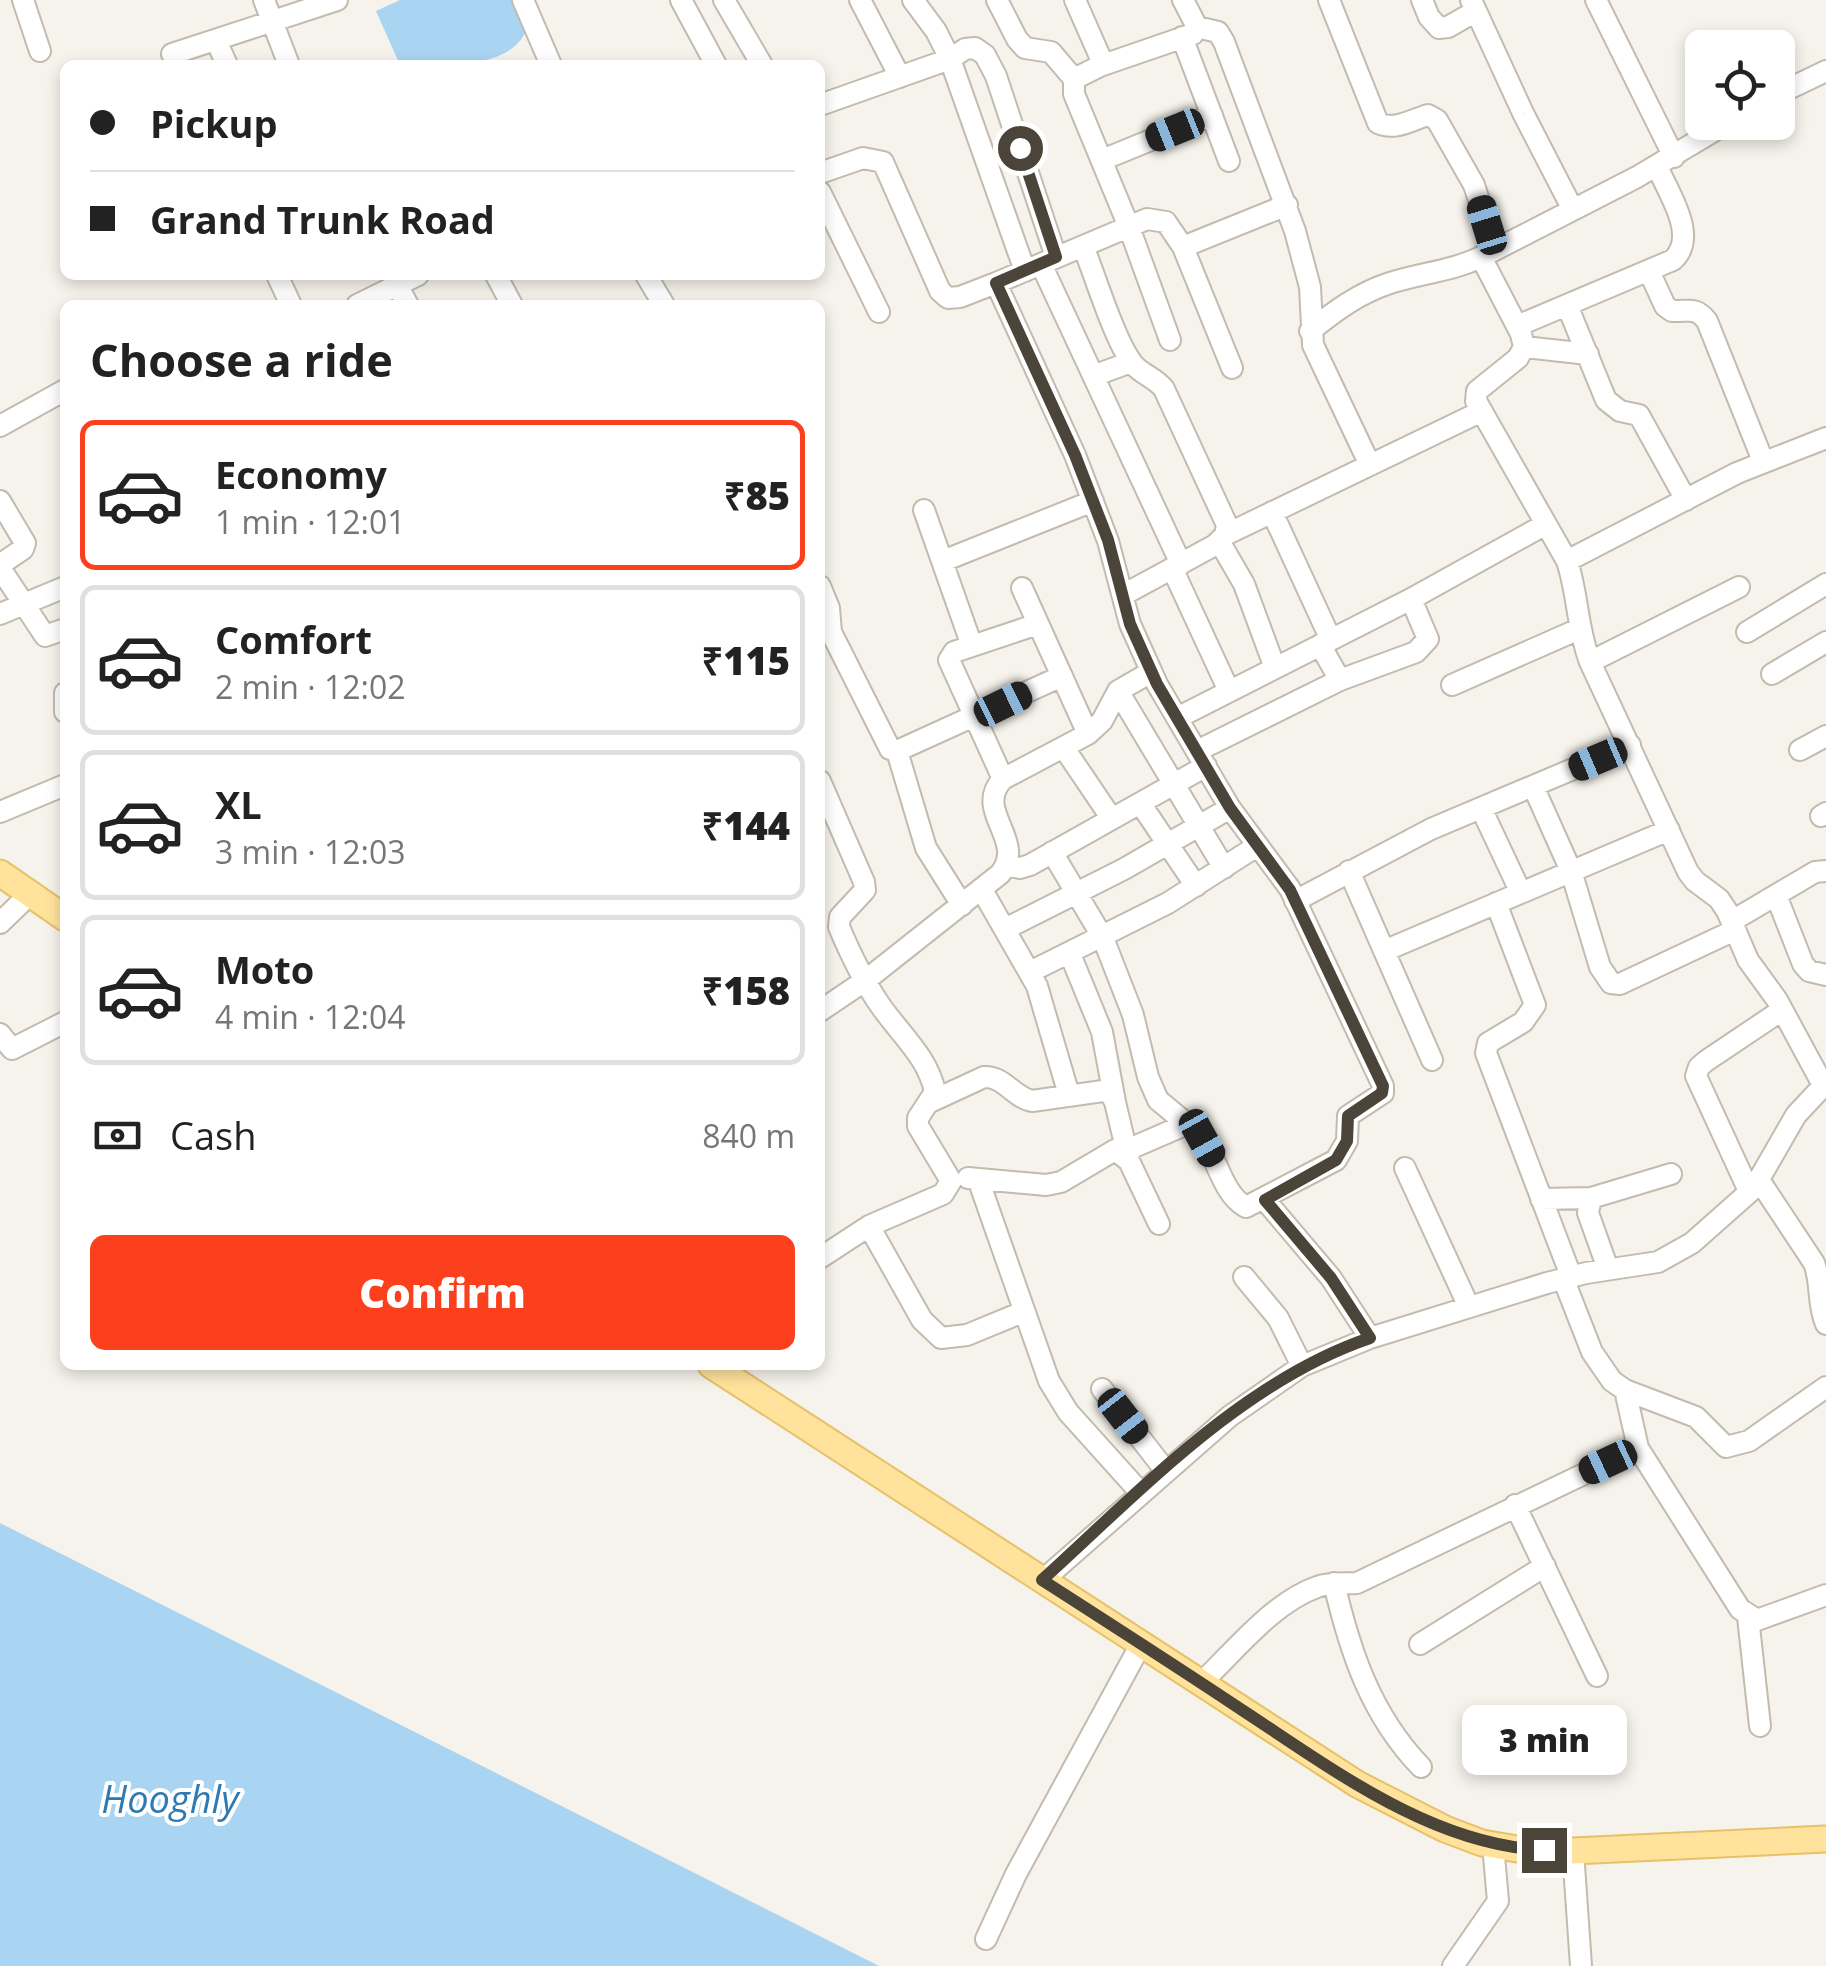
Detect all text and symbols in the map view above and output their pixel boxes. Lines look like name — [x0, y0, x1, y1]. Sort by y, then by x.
map controls — [1685, 30, 1795, 140]
button: locate — [1685, 30, 1795, 140]
text: Pickup — [150, 97, 278, 149]
car — [1142, 105, 1208, 155]
route start — [998, 126, 1043, 171]
car — [1464, 192, 1510, 258]
text: Grand Trunk Road — [150, 193, 495, 245]
text: Choose a ride — [90, 329, 393, 390]
text: Economy — [215, 448, 387, 500]
icon: car — [95, 450, 185, 540]
text: ₹85 — [724, 469, 790, 521]
text: 1 min · 12:01 — [215, 500, 406, 543]
text: Comfort — [215, 613, 372, 665]
icon: car — [95, 615, 185, 705]
text: ₹115 — [701, 634, 790, 686]
text: 2 min · 12:02 — [215, 665, 406, 708]
car — [969, 677, 1037, 731]
car — [1565, 733, 1631, 785]
text: XL — [215, 778, 262, 830]
icon: car — [95, 780, 185, 870]
text: ₹144 — [701, 799, 790, 851]
text: 3 min · 12:03 — [215, 830, 406, 873]
text: Moto — [215, 943, 314, 995]
icon: car — [95, 945, 185, 1035]
text: ₹158 — [701, 964, 790, 1016]
text: 4 min · 12:04 — [215, 995, 406, 1038]
car — [1174, 1104, 1230, 1172]
icon: cash — [90, 1108, 145, 1163]
text: Cash — [170, 1109, 256, 1161]
text: 840 m — [702, 1114, 795, 1157]
button: Confirm — [90, 1235, 795, 1350]
car — [1093, 1383, 1153, 1449]
car — [1574, 1436, 1642, 1488]
callout: 3 min — [1462, 1705, 1626, 1775]
text: 3 min — [1499, 1718, 1590, 1761]
water label: Hooghly — [101, 1772, 241, 1824]
route end — [1522, 1828, 1567, 1873]

